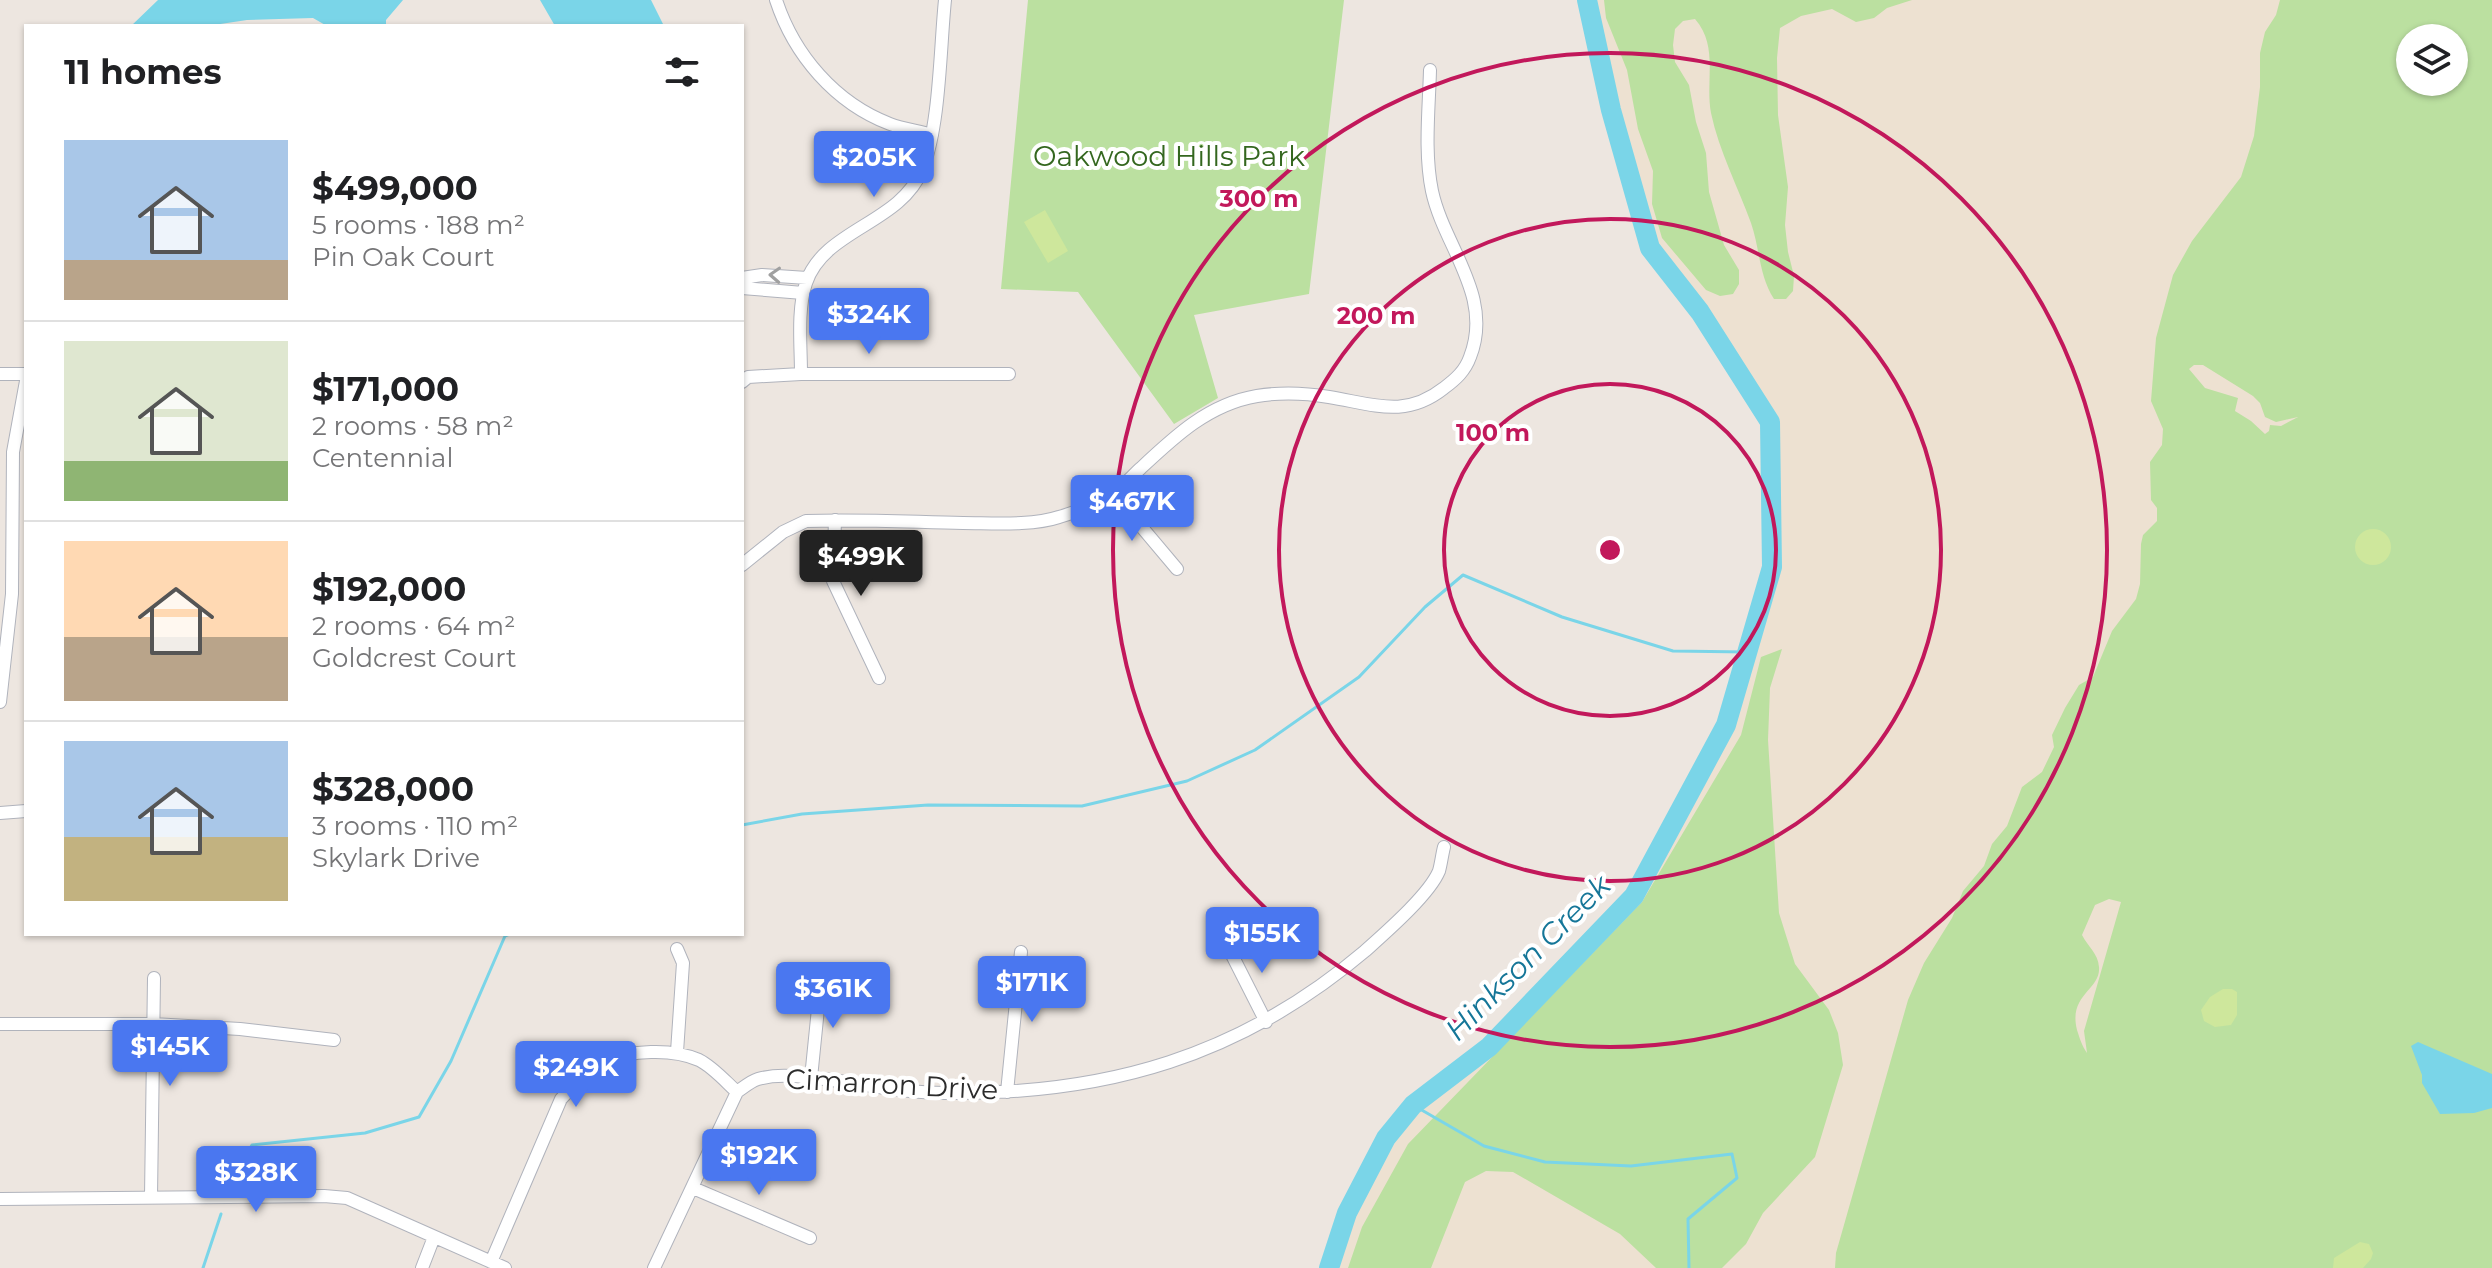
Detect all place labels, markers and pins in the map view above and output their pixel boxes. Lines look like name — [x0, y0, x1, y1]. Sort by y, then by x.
pin: $205K — [818, 131, 930, 199]
pin: $324K — [813, 288, 925, 356]
pin: $467K — [1076, 475, 1188, 543]
pin: $499K — [805, 530, 917, 598]
centre of rings — [1596, 536, 1624, 564]
pin: $155K — [1206, 907, 1318, 975]
pin: $171K — [976, 956, 1088, 1024]
pin: $361K — [777, 962, 889, 1030]
pin: $145K — [114, 1020, 226, 1088]
pin: $249K — [520, 1041, 632, 1109]
pin: $192K — [703, 1129, 815, 1197]
pin: $328K — [200, 1146, 312, 1214]

